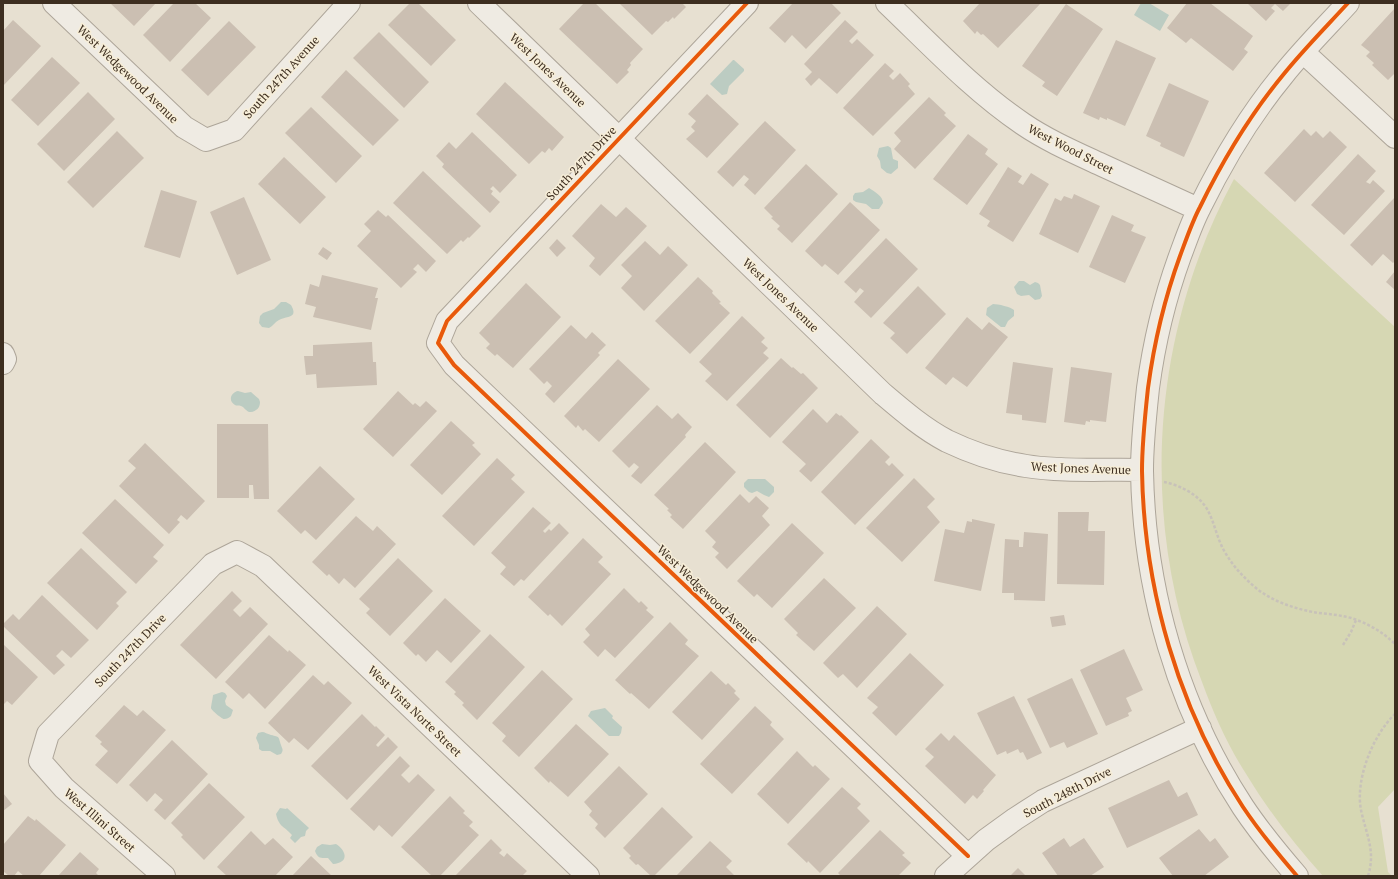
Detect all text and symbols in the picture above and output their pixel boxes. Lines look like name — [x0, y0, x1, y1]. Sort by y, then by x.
street label: West Wedgewood Avenue — [74, 22, 182, 126]
street label: West Jones Avenue — [507, 30, 589, 110]
street label: South 247th Avenue — [240, 32, 322, 122]
street label: West Wood Street — [1026, 121, 1117, 177]
street label: South 247th Drive — [543, 123, 619, 203]
street label: West Jones Avenue — [740, 255, 822, 335]
street label: West Jones Avenue — [1031, 459, 1131, 477]
street label: West Wedgewood Avenue — [654, 542, 762, 646]
street label: South 247th Drive — [91, 610, 169, 690]
street label: West Vista Norte Street — [365, 662, 465, 760]
street label: South 248th Drive — [1021, 763, 1113, 821]
street label: West Illini Street — [61, 785, 139, 855]

